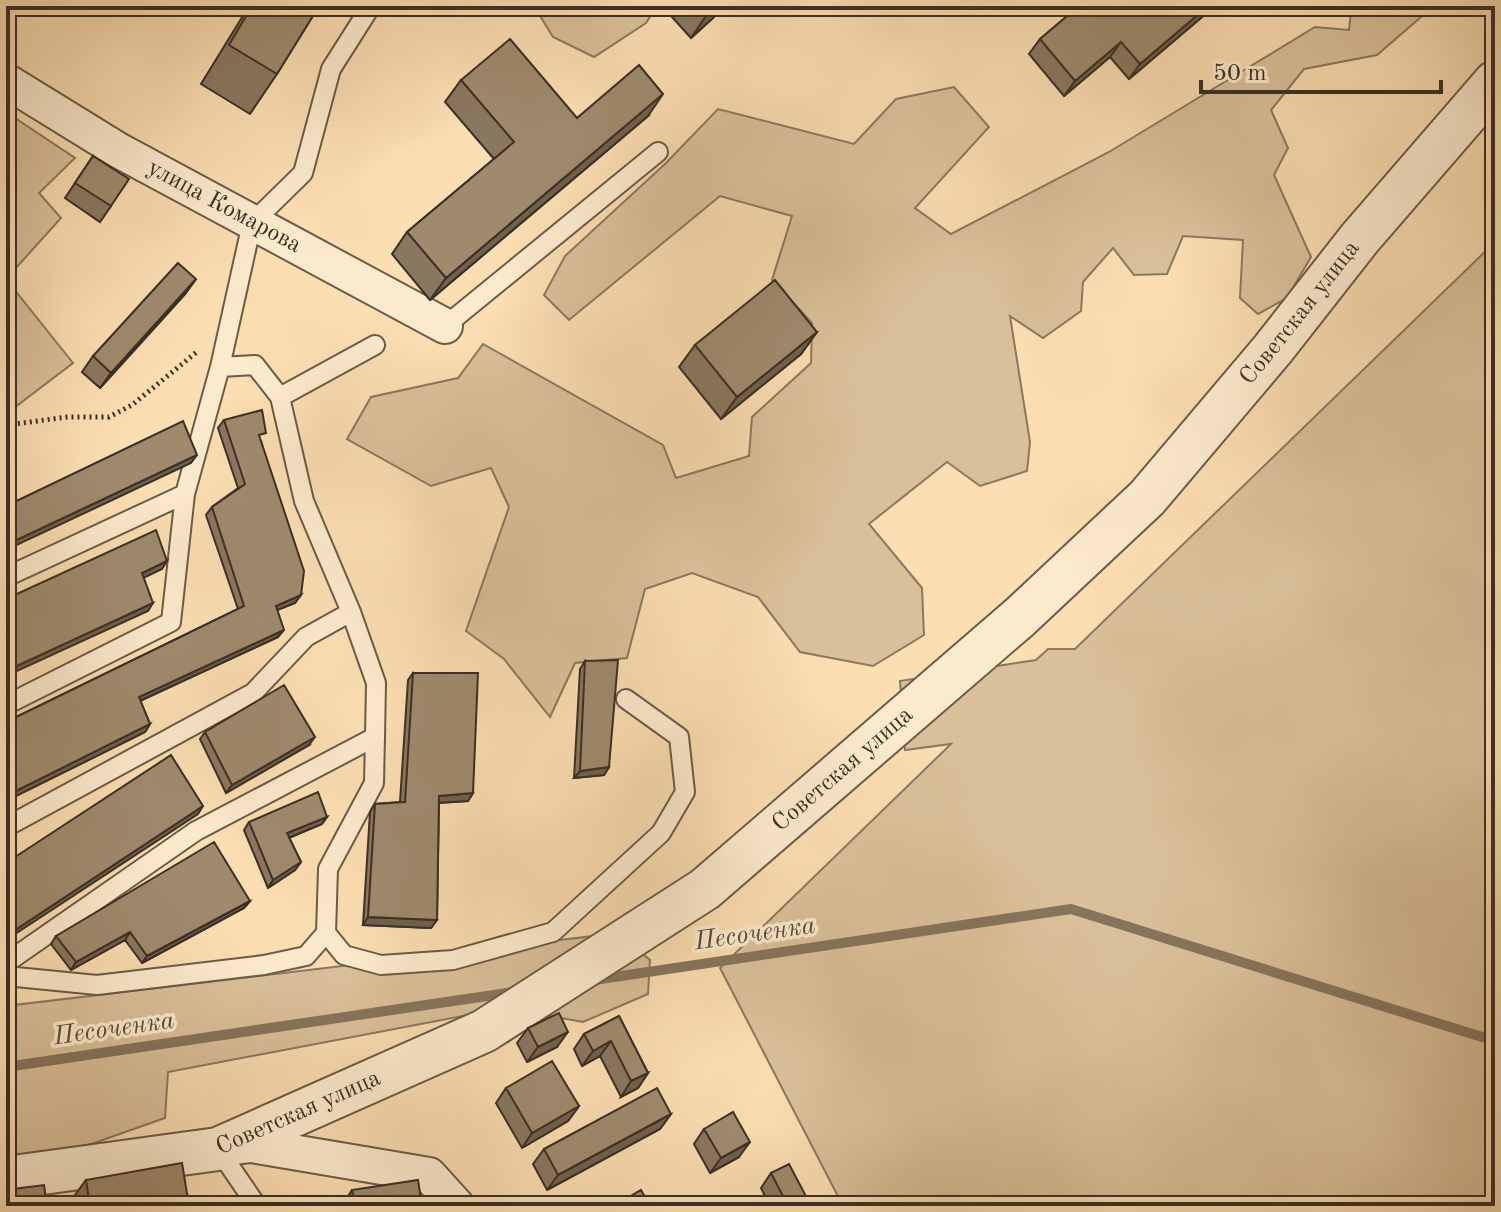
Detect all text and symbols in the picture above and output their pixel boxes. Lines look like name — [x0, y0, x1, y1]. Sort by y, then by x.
scale bar — [1201, 44, 1441, 94]
text: 50 m — [1213, 62, 1267, 86]
street label: улица Комарова — [143, 156, 305, 258]
street label: Советская улица — [1236, 236, 1365, 390]
street label: Советская улица — [768, 703, 918, 837]
water label: Песоченка — [692, 913, 817, 956]
water label: Песоченка — [51, 1008, 176, 1051]
street label: Советская улица — [213, 1066, 384, 1160]

